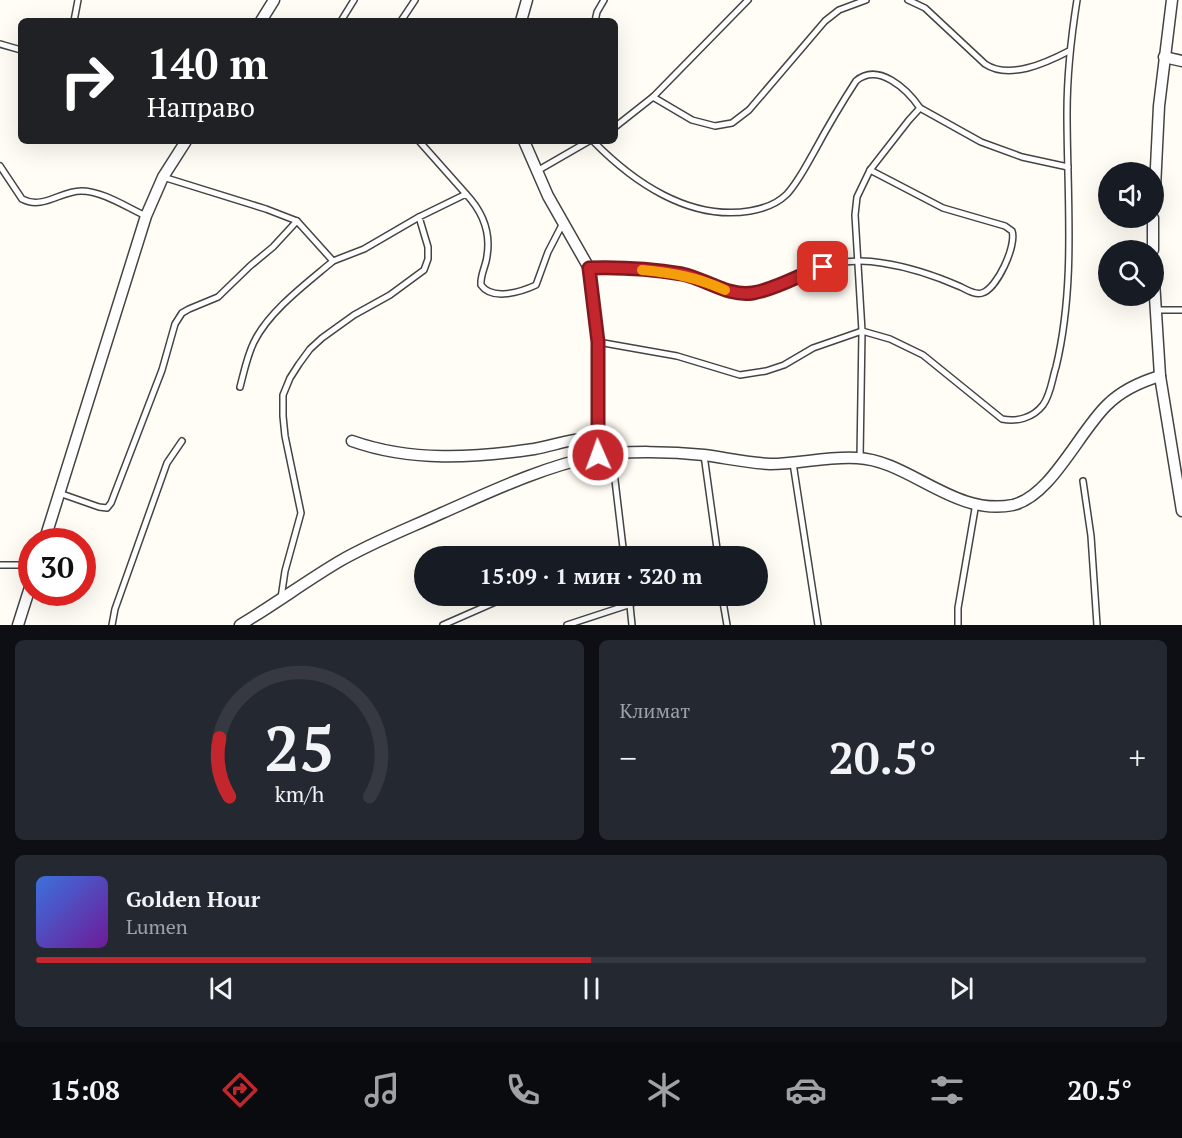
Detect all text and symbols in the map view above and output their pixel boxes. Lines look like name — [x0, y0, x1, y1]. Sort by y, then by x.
text: 140 m — [147, 35, 268, 91]
icon: right — [48, 42, 126, 120]
text: Направо — [147, 89, 255, 125]
map controls — [1098, 162, 1164, 306]
button: sound — [1098, 162, 1164, 228]
button: search — [1098, 240, 1164, 306]
pin — [797, 241, 848, 292]
icon: arrive — [806, 250, 839, 283]
position arrow — [566, 423, 630, 487]
speed limit sign: 30 — [18, 528, 96, 606]
text: 15:09 · 1 мин · 320 m — [480, 561, 702, 590]
text: Климат — [620, 697, 690, 724]
text: 25 — [264, 706, 335, 789]
text: 20.5° — [829, 727, 937, 787]
text: − — [620, 736, 637, 779]
text: + — [1128, 736, 1146, 779]
text: km/h — [274, 780, 324, 808]
text: Golden Hour — [126, 884, 260, 913]
text: Lumen — [126, 913, 188, 940]
icon: previous — [205, 972, 238, 1005]
icon: pause — [575, 972, 608, 1005]
icon: next — [945, 972, 978, 1005]
icon: directions — [219, 1069, 261, 1111]
icon: music — [361, 1069, 403, 1111]
icon: phone — [502, 1069, 544, 1111]
icon: climate — [643, 1069, 685, 1111]
icon: car — [785, 1069, 827, 1111]
icon: filters — [926, 1069, 968, 1111]
text: 15:08 — [50, 1072, 120, 1108]
text: 20.5° — [1067, 1072, 1132, 1108]

